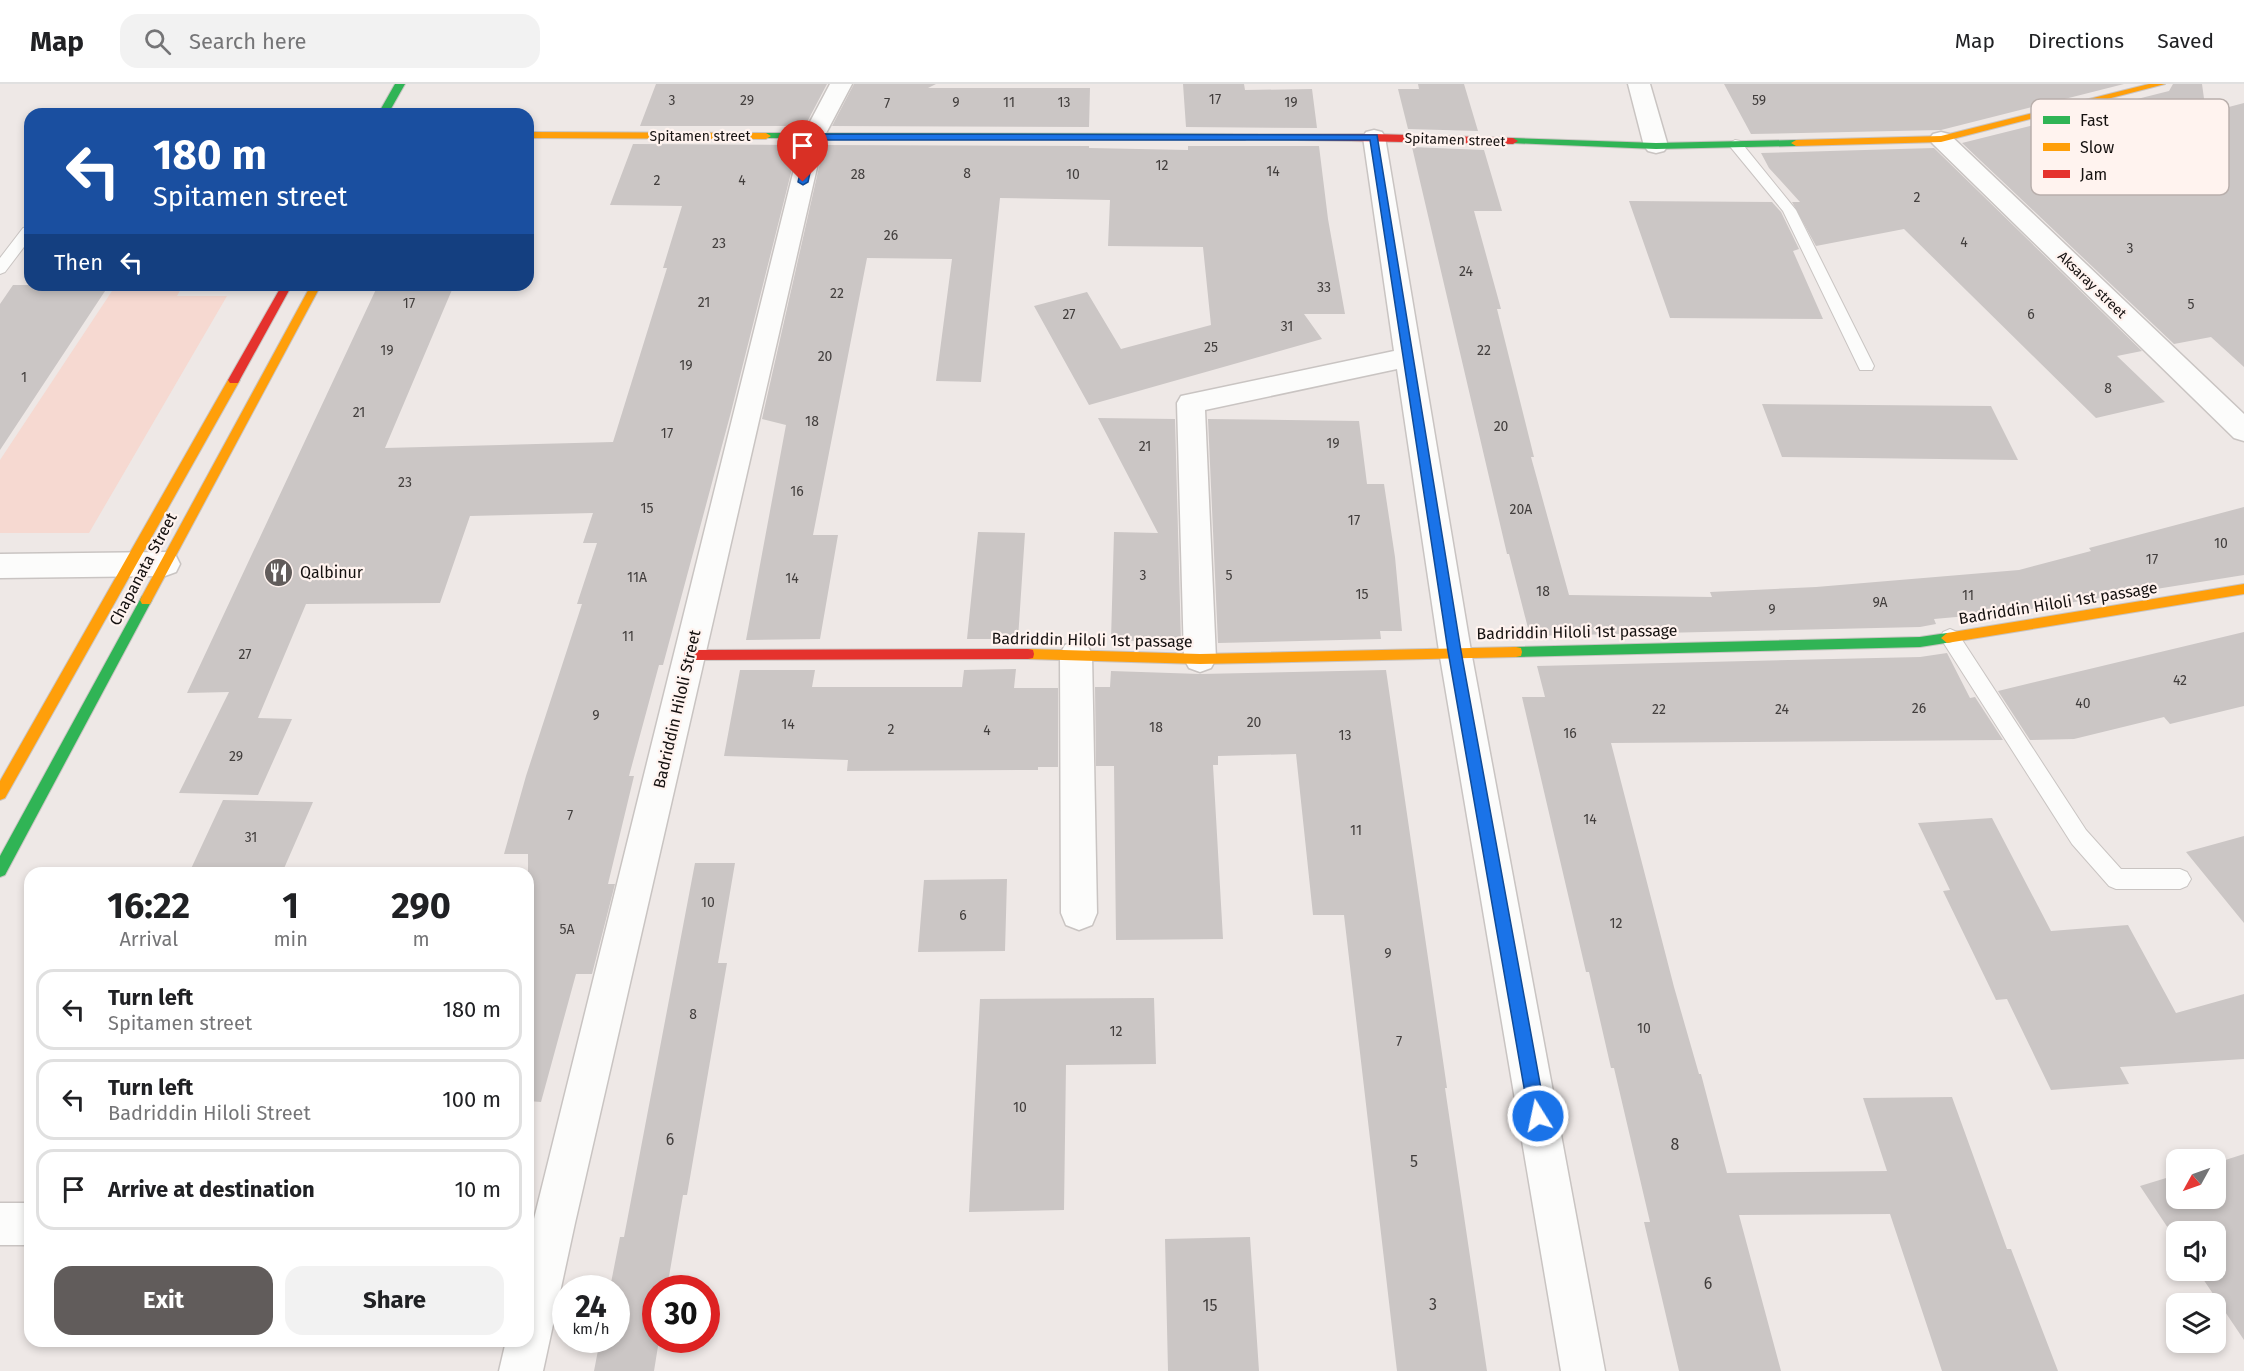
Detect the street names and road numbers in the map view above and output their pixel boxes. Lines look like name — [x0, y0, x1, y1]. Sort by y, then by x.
street label: Spitamen street — [650, 128, 751, 145]
street label: Spitamen street — [1404, 130, 1507, 150]
street label: Aksaray street — [2054, 248, 2131, 323]
street label: Chapanata Street — [105, 509, 181, 629]
street label: Badriddin Hiloli 1st passage — [1957, 578, 2159, 628]
street label: Badriddin Hiloli 1st passage — [1476, 621, 1678, 643]
street label: Badriddin Hiloli Street — [650, 628, 705, 790]
street label: Badriddin Hiloli 1st passage — [991, 629, 1193, 651]

